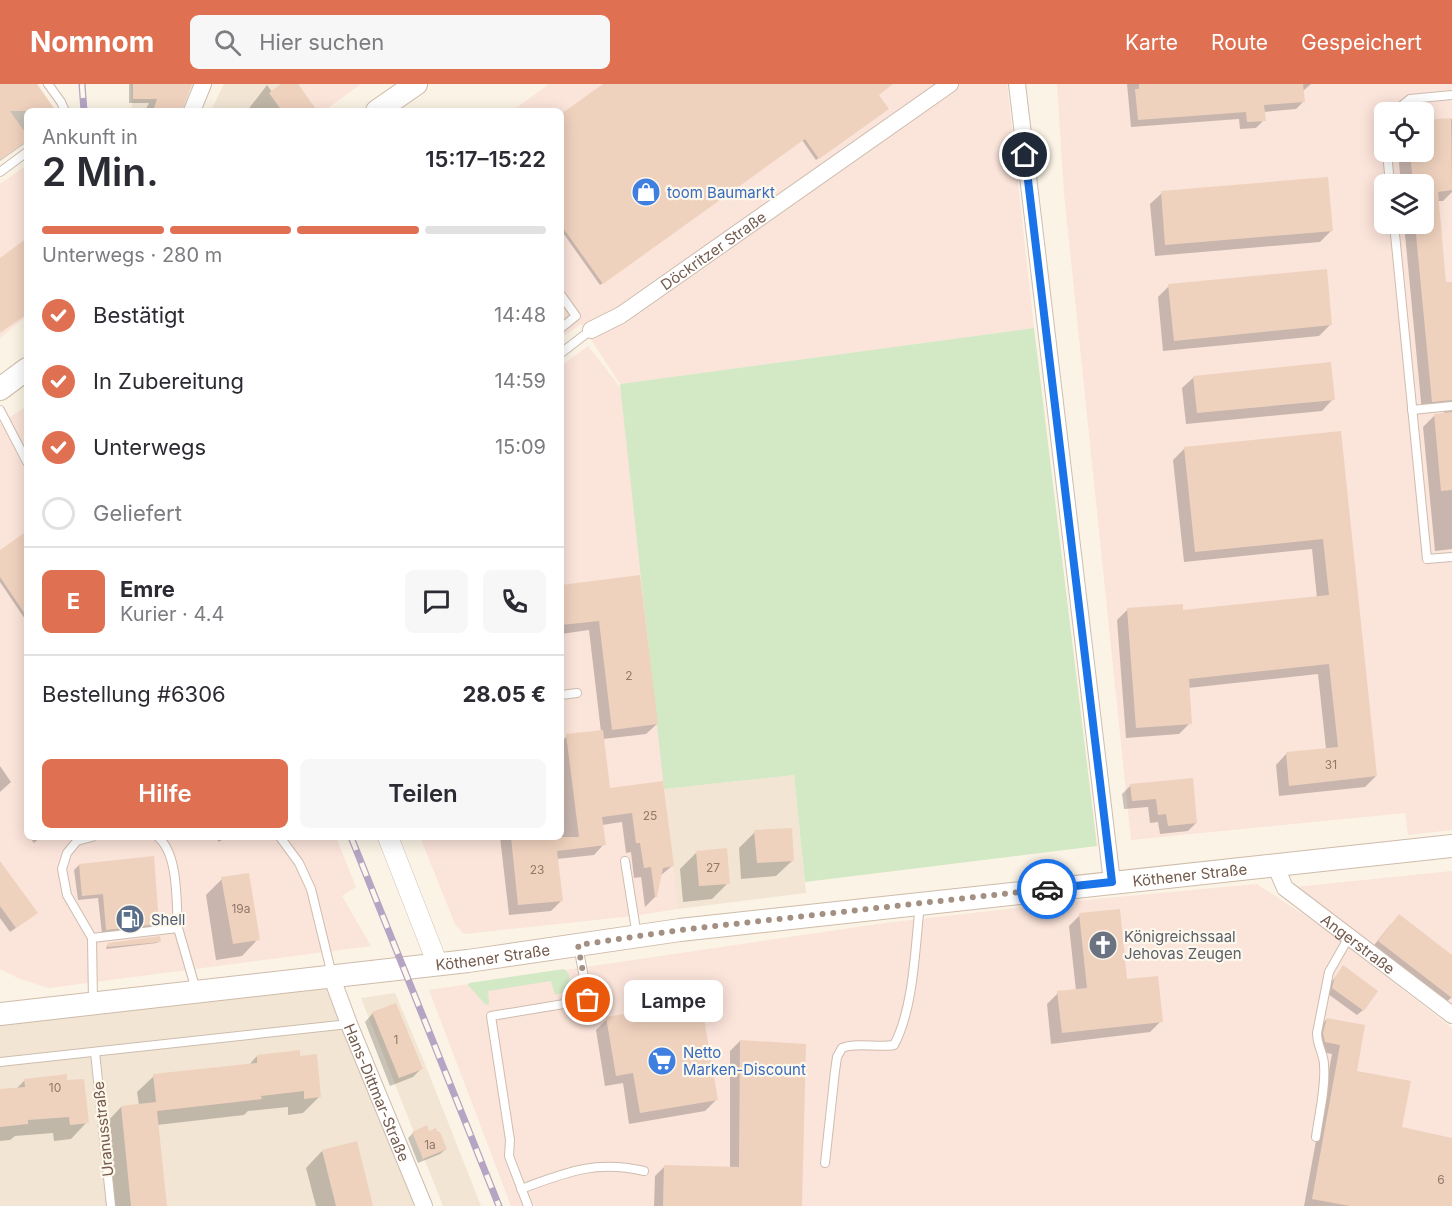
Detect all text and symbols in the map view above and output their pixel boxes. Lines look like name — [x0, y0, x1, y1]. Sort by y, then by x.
search box — [190, 15, 610, 69]
text: Nomnom — [30, 25, 154, 59]
icon: search — [211, 26, 244, 59]
text: Hier suchen — [259, 29, 384, 55]
text: Karte — [1125, 30, 1178, 55]
text: Route — [1211, 30, 1268, 55]
text: Gespeichert — [1301, 30, 1422, 55]
map controls — [1374, 102, 1434, 234]
button: locate — [1374, 102, 1434, 162]
text: Ankunft in — [42, 125, 138, 149]
pin — [999, 129, 1050, 180]
icon: home — [1008, 138, 1041, 171]
text: 15:17–15:22 — [425, 146, 546, 172]
text: 2 Min. — [42, 148, 159, 195]
button: layers — [1374, 174, 1434, 234]
shop icon: toom Baumarkt — [630, 176, 662, 208]
place label: toom Baumarkt — [667, 183, 775, 202]
street label: Döckritzer Straße — [657, 207, 769, 294]
text: Unterwegs · 280 m — [42, 243, 222, 267]
icon: check — [42, 299, 75, 332]
text: Bestätigt — [93, 302, 185, 328]
text: 14:48 — [494, 303, 546, 327]
icon: check — [42, 365, 75, 398]
text: In Zubereitung — [93, 368, 244, 394]
text: 14:59 — [495, 369, 546, 393]
icon: check — [42, 431, 75, 464]
text: Unterwegs — [93, 434, 206, 460]
text: 15:09 — [495, 435, 546, 459]
text: Geliefert — [93, 500, 182, 526]
button: chat — [405, 570, 468, 633]
button: phone — [483, 570, 546, 633]
text: Emre — [120, 576, 175, 602]
text: E — [67, 588, 80, 614]
text: Kurier · 4.4 — [120, 602, 224, 626]
house number: 2 — [625, 668, 633, 683]
text: Bestellung #6306 — [42, 681, 226, 707]
text: 28.05 € — [462, 681, 546, 707]
house number: 31 — [1325, 757, 1337, 772]
button: Hilfe — [42, 759, 288, 828]
button: Teilen — [300, 759, 546, 828]
house number: 25 — [643, 808, 657, 823]
courier — [1017, 859, 1077, 919]
street label: Köthener Straße — [1131, 859, 1248, 890]
house number: 27 — [706, 860, 720, 875]
house number: 23 — [530, 862, 544, 877]
icon: car — [1031, 873, 1064, 906]
house number: 19a — [231, 901, 251, 916]
fuel station icon: Shell — [114, 903, 146, 935]
place label: Shell — [151, 910, 186, 929]
street label: Angerstraße — [1317, 910, 1399, 978]
place label: Königreichssaal Jehovas Zeugen — [1124, 927, 1242, 963]
church icon: Königreichssaal Jehovas Zeugen — [1087, 929, 1119, 961]
street label: Köthener Straße — [435, 940, 551, 974]
pin — [562, 974, 613, 1025]
callout: Lampe — [624, 979, 723, 1021]
icon: bag — [571, 983, 604, 1016]
text: Lampe — [641, 989, 706, 1013]
street label: Hans-Dittmar-Straße — [340, 1021, 414, 1164]
house number: 1 — [394, 1032, 398, 1047]
place label: Netto Marken-Discount — [683, 1043, 806, 1079]
supermarket icon: Netto Marken-Discount — [646, 1045, 678, 1077]
house number: 10 — [49, 1080, 61, 1095]
street label: Uranusstraße — [89, 1080, 117, 1178]
house number: 1a — [424, 1137, 436, 1152]
house number: 6 — [1437, 1172, 1445, 1187]

